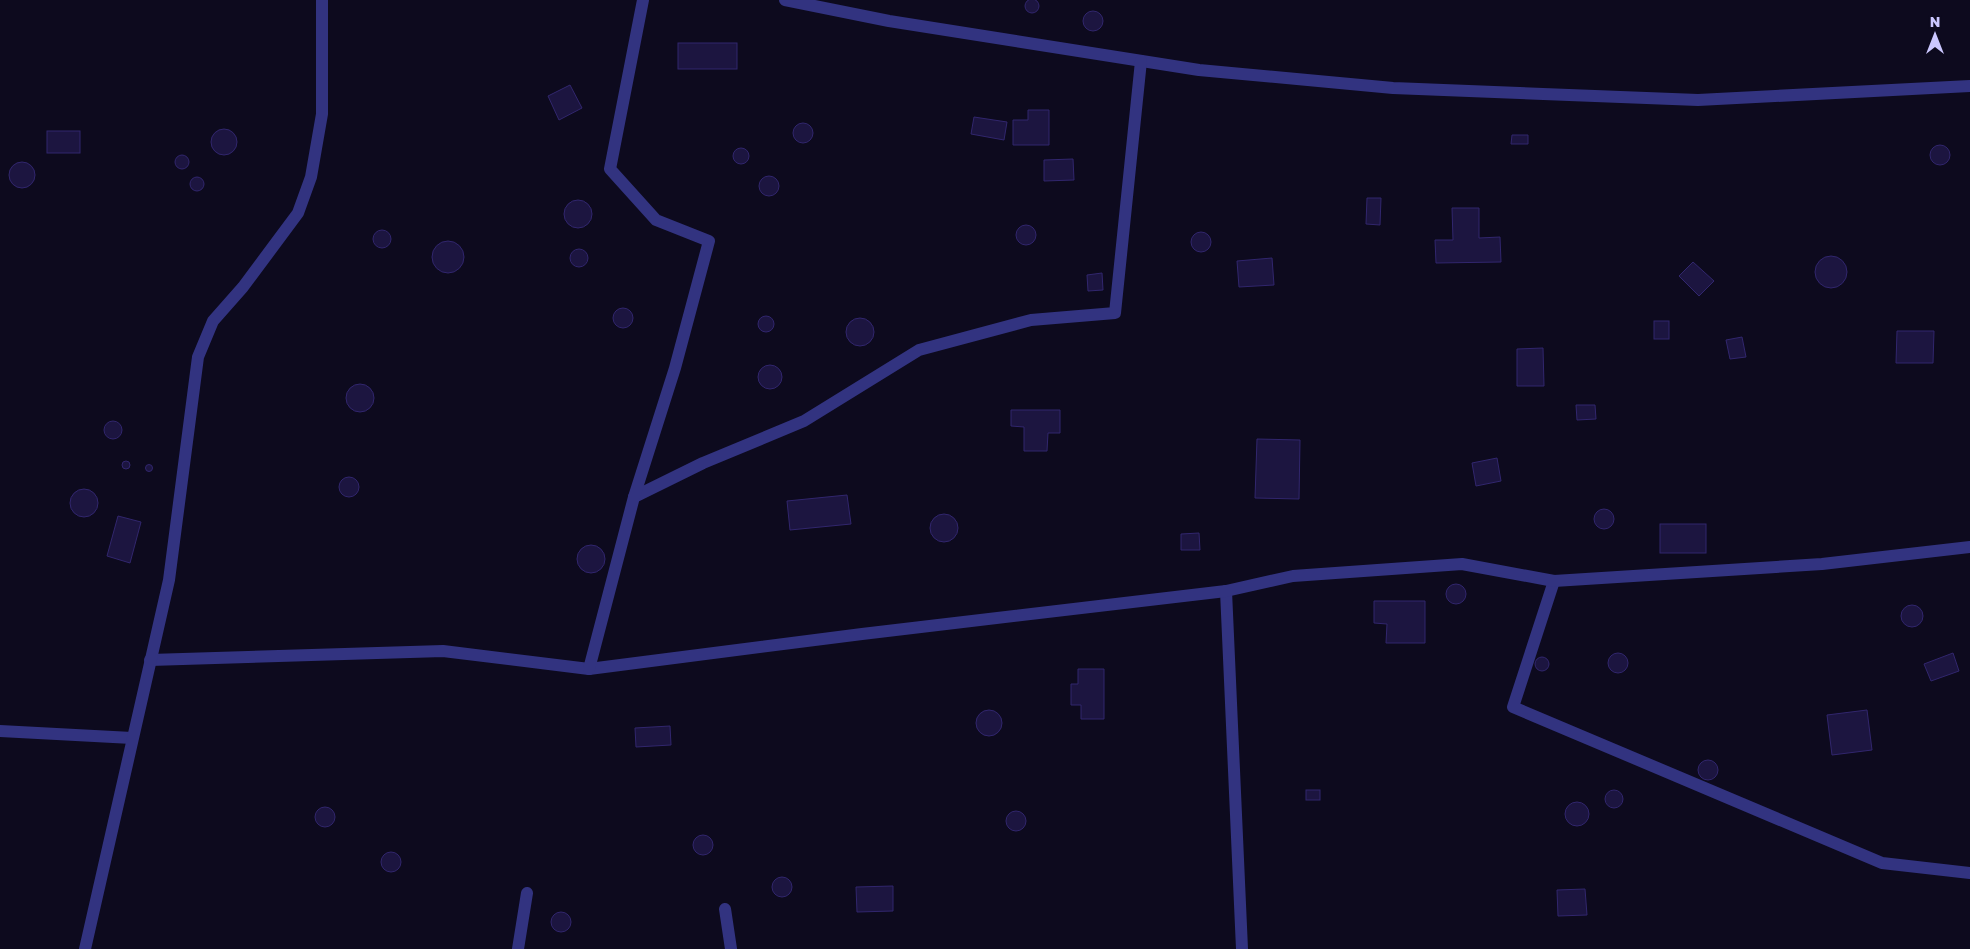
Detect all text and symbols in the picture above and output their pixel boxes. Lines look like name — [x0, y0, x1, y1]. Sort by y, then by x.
north arrow — [1910, 10, 1960, 60]
text: N — [1930, 13, 1940, 30]

